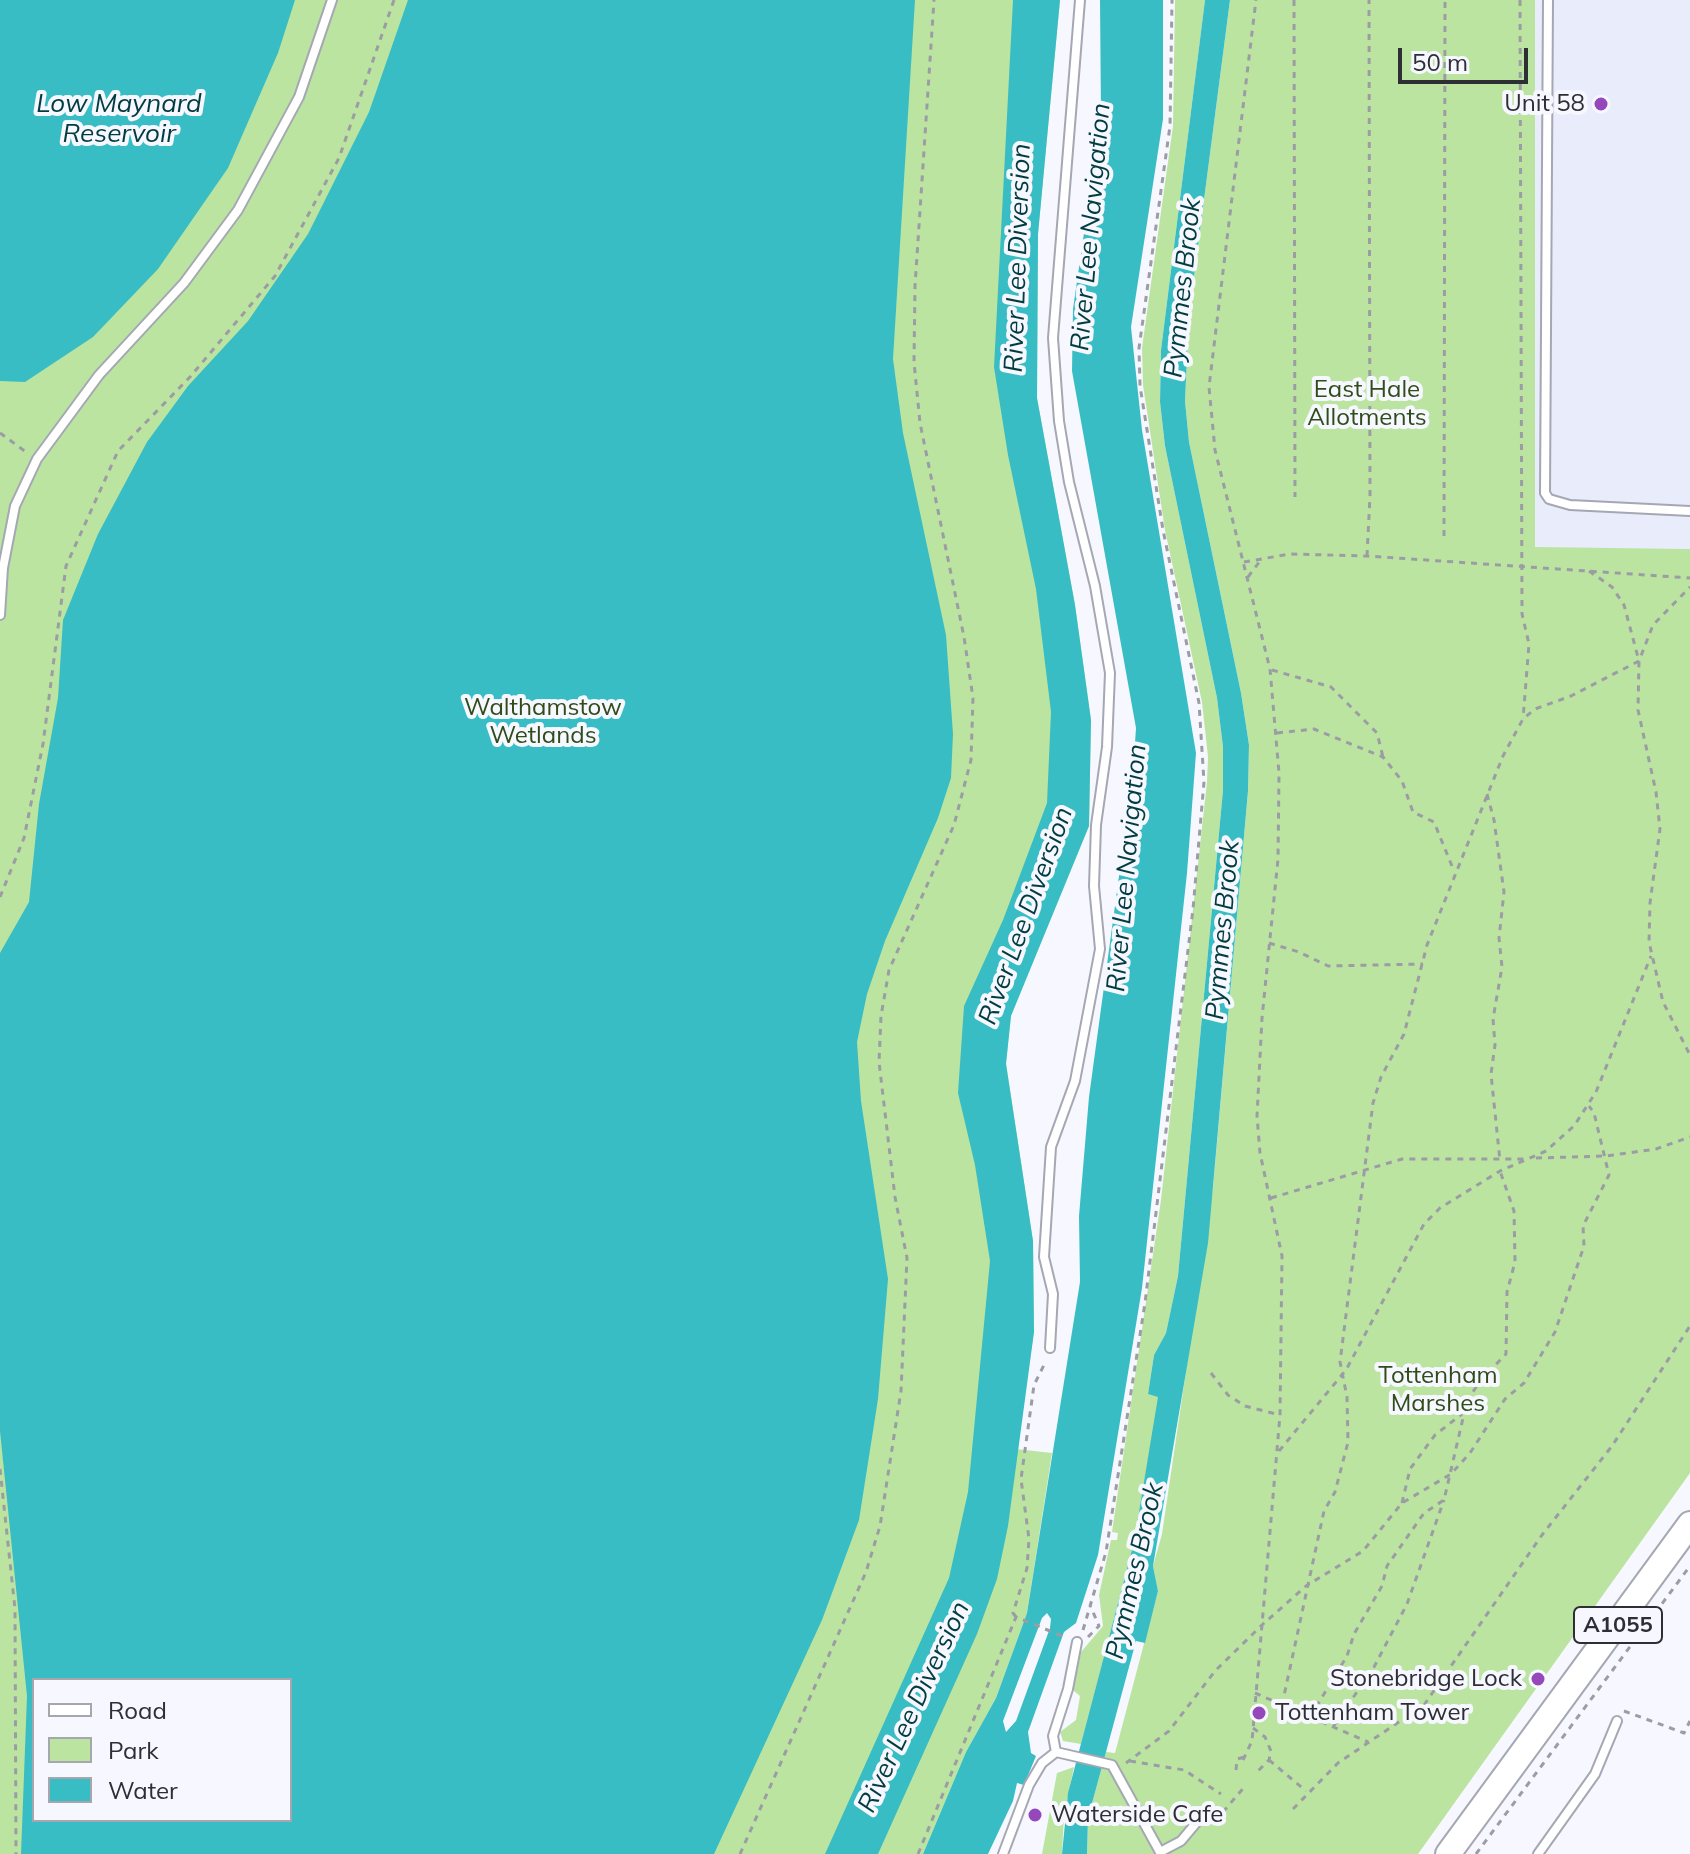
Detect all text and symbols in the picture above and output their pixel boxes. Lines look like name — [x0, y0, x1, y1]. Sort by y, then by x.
scale bar — [1402, 32, 1532, 82]
text: 50 m — [1412, 47, 1468, 77]
water label: Low Maynard Reservoir — [36, 88, 202, 150]
place label: Unit 58 — [1504, 90, 1585, 118]
marker: Unit 58 — [1592, 95, 1610, 113]
water label: River Lee Navigation — [1065, 102, 1117, 352]
water label: River Lee Diversion — [998, 143, 1038, 373]
water label: Pymmes Brook — [1158, 197, 1208, 379]
park label: East Hale Allotments — [1307, 376, 1427, 432]
park label: Walthamstow Wetlands — [464, 694, 622, 750]
water label: River Lee Navigation — [1101, 743, 1153, 993]
water label: River Lee Diversion — [972, 803, 1080, 1029]
water label: Pymmes Brook — [1200, 839, 1246, 1021]
park label: Tottenham Marshes — [1378, 1362, 1498, 1418]
water label: Pymmes Brook — [1100, 1480, 1170, 1662]
water label: River Lee Diversion — [851, 1597, 977, 1817]
road number: A1055 — [1574, 1607, 1662, 1643]
place label: Stonebridge Lock — [1330, 1665, 1522, 1693]
marker: Stonebridge Lock — [1529, 1670, 1547, 1688]
legend — [32, 1678, 292, 1822]
text: Road — [108, 1695, 167, 1725]
place label: Tottenham Tower — [1275, 1699, 1469, 1727]
marker: Tottenham Tower — [1250, 1704, 1268, 1722]
text: Park — [108, 1735, 159, 1765]
text: Water — [108, 1775, 178, 1805]
place label: Waterside Cafe — [1051, 1801, 1223, 1829]
marker: Waterside Cafe — [1026, 1806, 1044, 1824]

